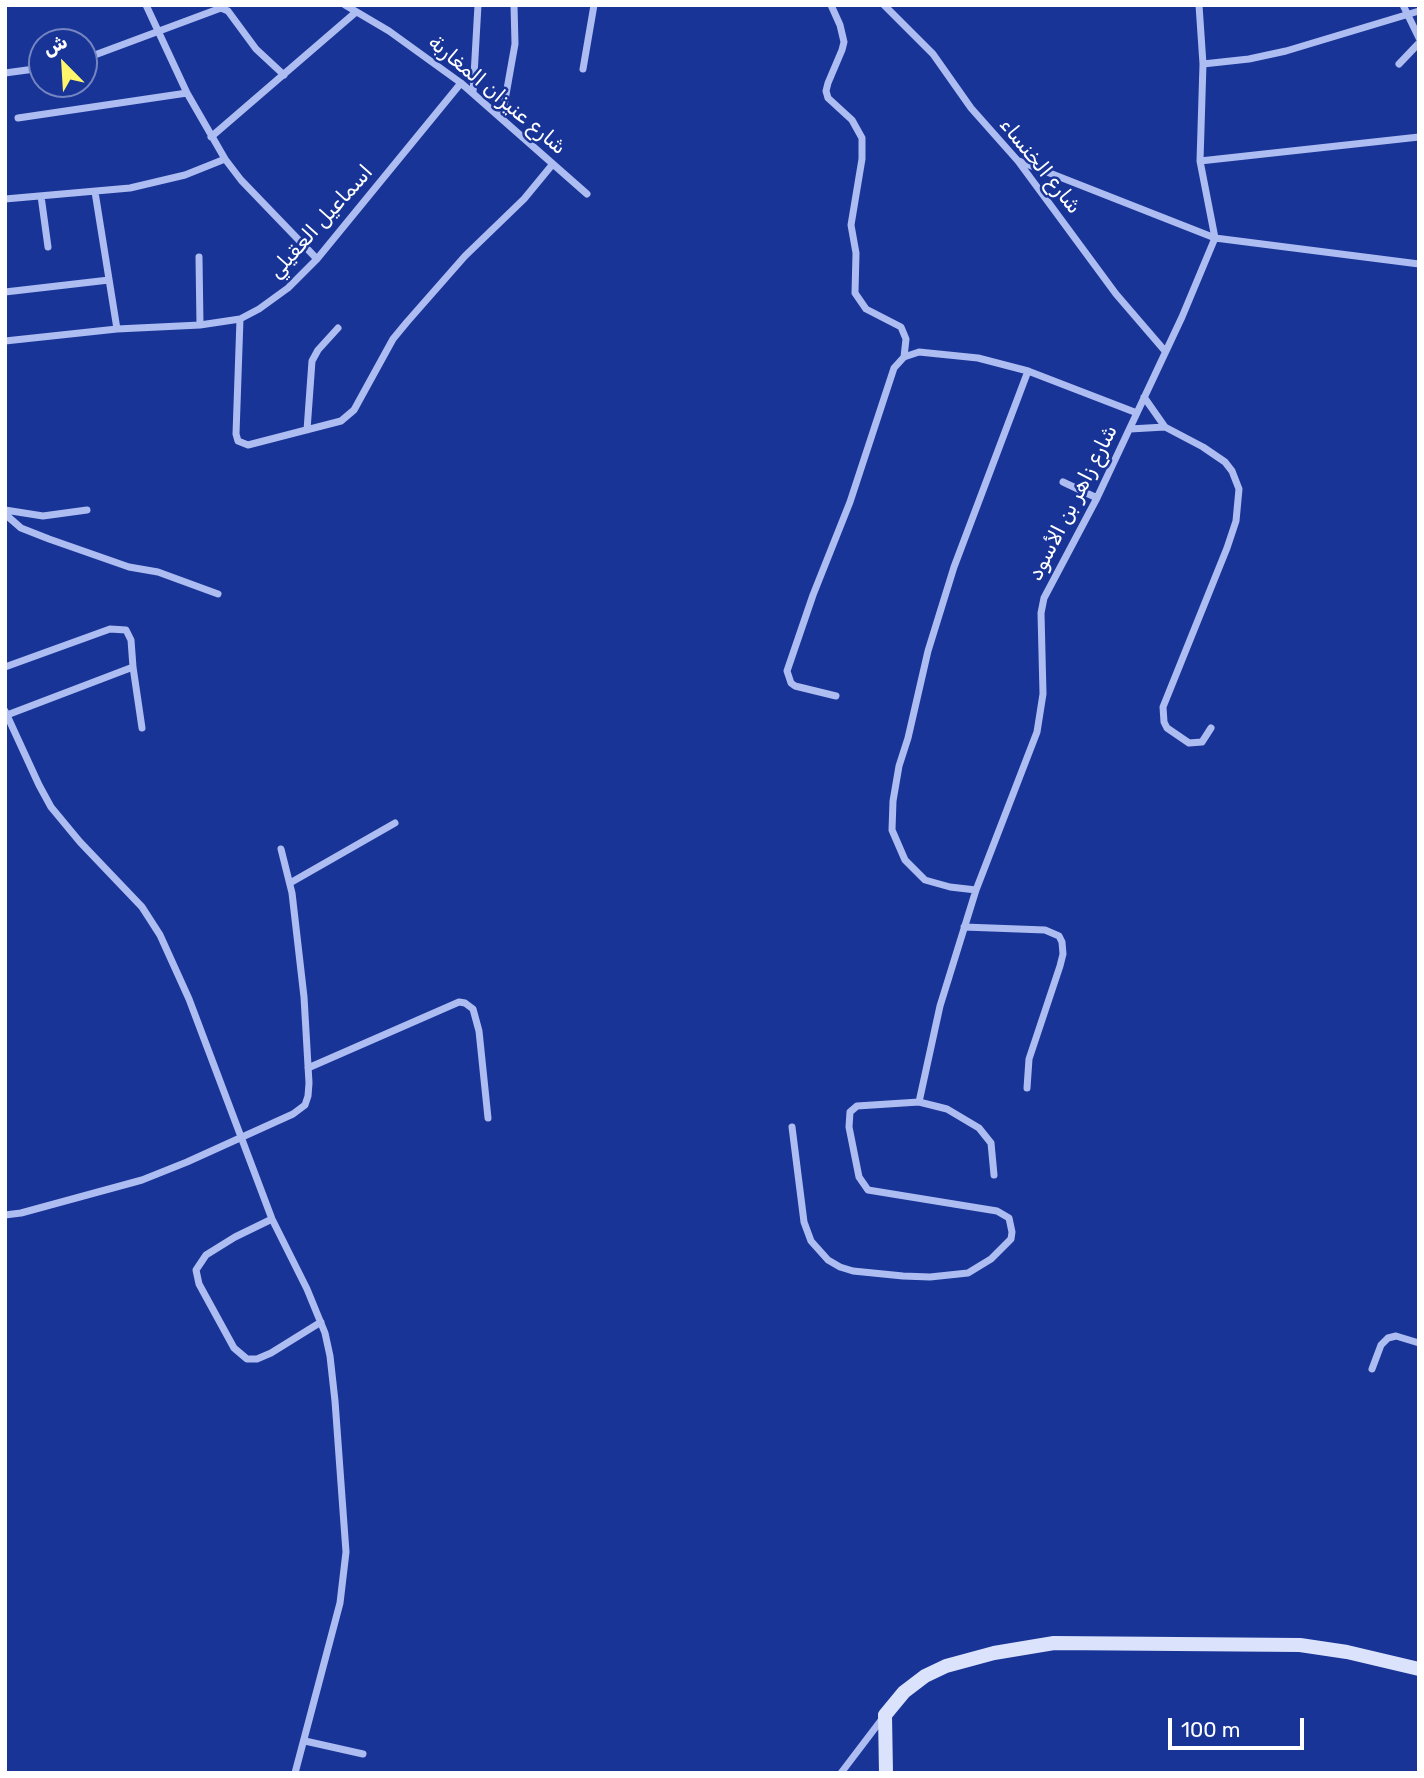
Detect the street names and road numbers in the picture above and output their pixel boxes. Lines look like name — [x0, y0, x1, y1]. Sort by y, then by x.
street label: شارع عنيزان المغاربة — [423, 30, 571, 160]
street label: شارع الخنساء — [994, 113, 1086, 219]
street label: اسماعيل العقيلي — [263, 160, 379, 284]
street label: شارع زاهر بن الأسود — [1023, 421, 1123, 585]

